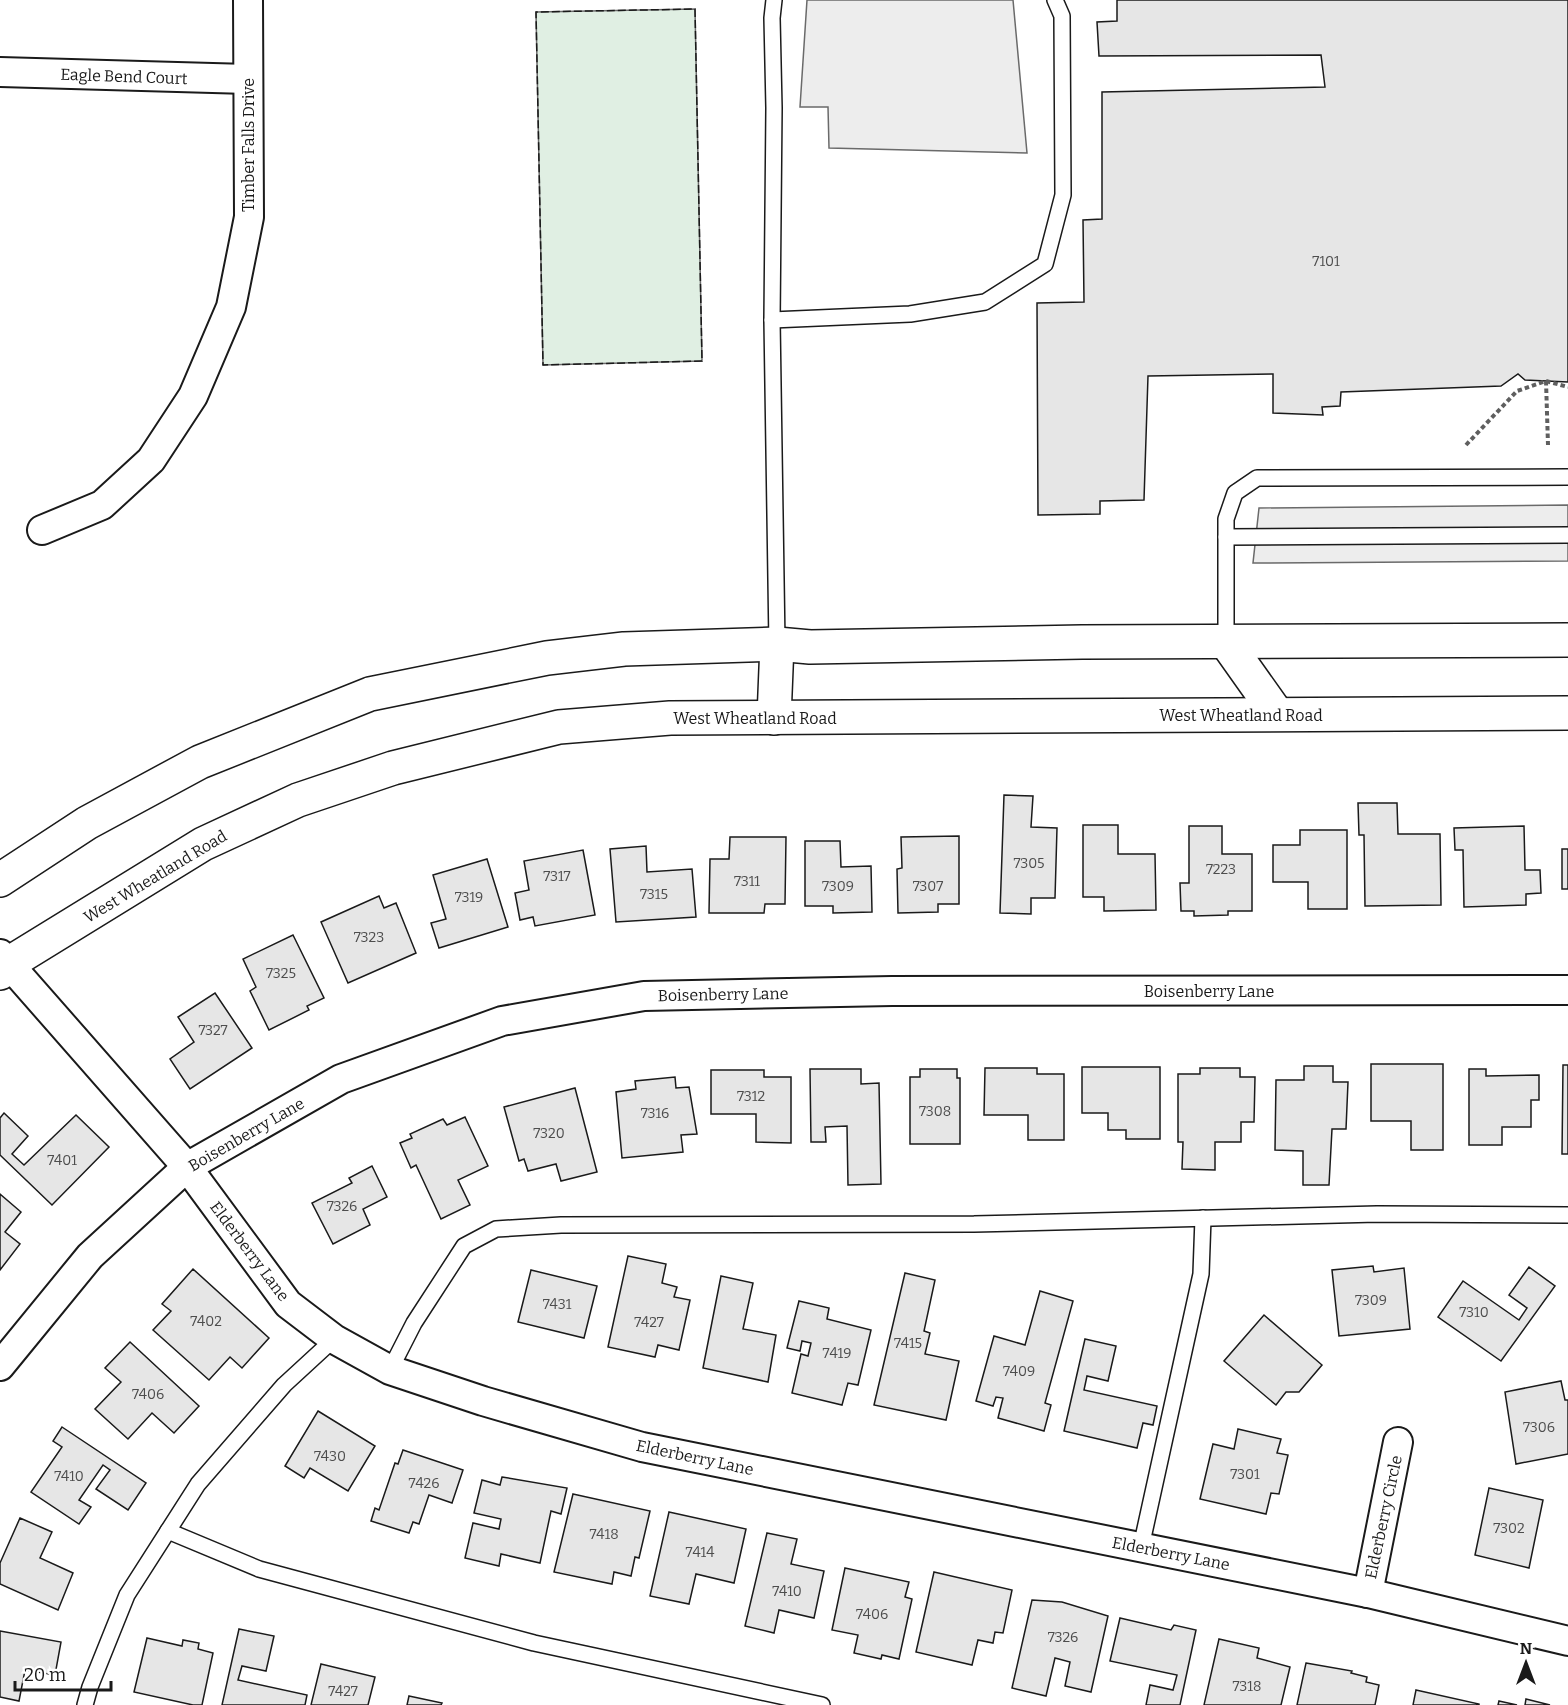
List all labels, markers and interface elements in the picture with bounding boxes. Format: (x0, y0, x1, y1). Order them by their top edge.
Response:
street label: Eagle Bend Court (60, 65, 188, 88)
street label: Timber Falls Drive (239, 78, 258, 212)
house number: 7101 (1312, 253, 1340, 270)
street label: West Wheatland Road (1159, 706, 1323, 725)
street label: West Wheatland Road (673, 709, 837, 728)
street label: West Wheatland Road (80, 826, 231, 927)
house number: 7305 (1013, 855, 1045, 872)
house number: 7223 (1206, 861, 1236, 878)
house number: 7317 (543, 868, 571, 885)
house number: 7311 (734, 873, 760, 890)
house number: 7309 (822, 878, 854, 895)
house number: 7307 (913, 878, 943, 895)
house number: 7315 (640, 886, 668, 903)
house number: 7319 (455, 889, 483, 906)
house number: 7323 (354, 929, 384, 946)
house number: 7325 (266, 965, 296, 982)
street label: Boisenberry Lane (1144, 982, 1274, 1001)
street label: Boisenberry Lane (657, 984, 789, 1005)
house number: 7327 (198, 1022, 228, 1039)
house number: 7312 (737, 1088, 765, 1105)
street label: Boisenberry Lane (185, 1094, 308, 1175)
house number: 7308 (919, 1103, 951, 1120)
house number: 7316 (641, 1105, 669, 1122)
house number: 7320 (533, 1125, 565, 1142)
house number: 7401 (47, 1152, 77, 1169)
street label: Elderberry Lane (206, 1198, 293, 1305)
house number: 7326 (327, 1198, 357, 1215)
house number: 7309 (1355, 1292, 1387, 1309)
house number: 7431 (543, 1296, 572, 1313)
house number: 7310 (1459, 1304, 1489, 1321)
house number: 7402 (190, 1313, 222, 1330)
house number: 7427 (634, 1314, 664, 1331)
house number: 7415 (894, 1335, 922, 1352)
house number: 7419 (823, 1345, 851, 1362)
house number: 7409 (1003, 1363, 1035, 1380)
house number: 7406 (132, 1386, 164, 1403)
house number: 7306 (1523, 1419, 1555, 1436)
street label: Elderberry Lane (634, 1436, 755, 1479)
house number: 7430 (314, 1448, 346, 1465)
street label: Elderberry Circle (1361, 1454, 1406, 1581)
house number: 7301 (1230, 1466, 1260, 1483)
house number: 7410 (54, 1468, 84, 1485)
house number: 7426 (409, 1475, 439, 1492)
house number: 7302 (1493, 1520, 1525, 1537)
house number: 7418 (589, 1526, 619, 1543)
street label: Elderberry Lane (1110, 1533, 1231, 1574)
house number: 7414 (686, 1544, 714, 1561)
house number: 7410 (772, 1583, 802, 1600)
house number: 7406 (856, 1606, 888, 1623)
house number: 7326 (1048, 1629, 1078, 1646)
north arrow (1496, 1633, 1556, 1693)
text: N (1520, 1639, 1532, 1658)
scale bar (15, 1654, 111, 1692)
text: 20 m (24, 1664, 66, 1686)
house number: 7318 (1233, 1678, 1261, 1695)
house number: 7427 (328, 1683, 358, 1700)

